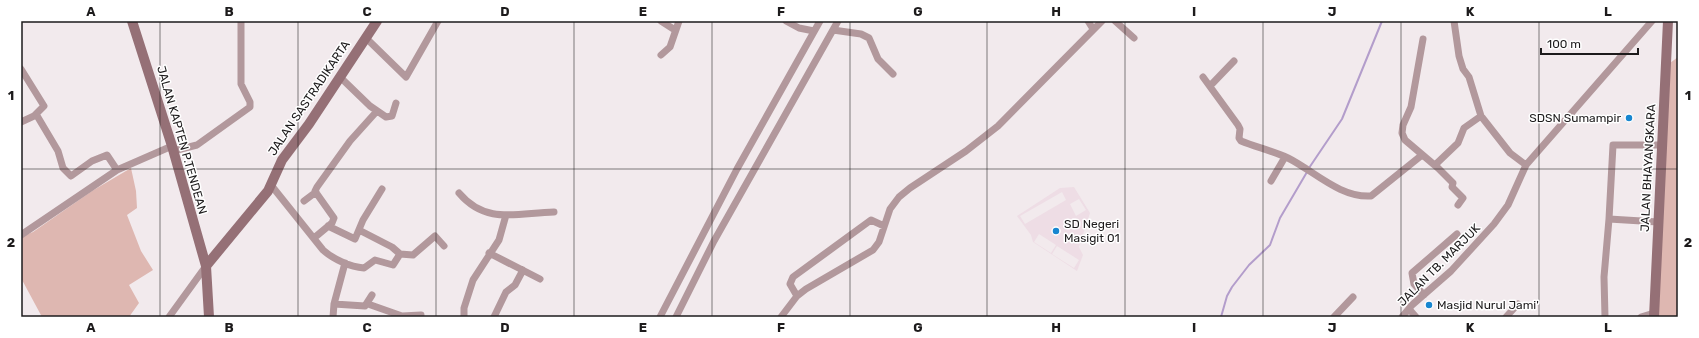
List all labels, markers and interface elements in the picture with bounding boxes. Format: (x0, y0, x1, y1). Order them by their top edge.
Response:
text: A (86, 4, 96, 19)
text: B (224, 4, 234, 19)
text: C (362, 4, 372, 19)
text: D (500, 4, 510, 19)
text: E (639, 4, 647, 19)
text: F (777, 4, 785, 19)
text: G (913, 4, 923, 19)
text: H (1051, 4, 1061, 19)
text: I (1192, 4, 1196, 19)
text: J (1328, 4, 1336, 19)
text: K (1466, 4, 1475, 19)
text: L (1604, 4, 1612, 19)
scale bar (1541, 30, 1638, 56)
text: 100 m (1547, 37, 1581, 51)
street label: JALAN SASTRADIKARTA (265, 38, 353, 158)
street label: JALAN KAPTEN P.TENDEAN (154, 64, 210, 216)
text: 1 (8, 88, 14, 103)
text: 1 (1685, 88, 1691, 103)
street label: JALAN BHAYANGKARA (1638, 104, 1658, 232)
place label: SDSN Sumampir (1529, 111, 1621, 125)
marker: SDSN Sumampir (1624, 113, 1634, 123)
place label: SD Negeri Masigit 01 (1064, 217, 1120, 245)
street label: JALAN TB. MARJUK (1395, 220, 1484, 309)
marker: SD Negeri Masigit 01 (1051, 226, 1061, 236)
text: 2 (7, 235, 15, 250)
text: 2 (1684, 235, 1692, 250)
place label: Masjid Nurul Jami' (1437, 298, 1539, 312)
marker: Masjid Nurul Jami' (1424, 300, 1434, 310)
text: A (86, 320, 96, 335)
text: B (224, 320, 234, 335)
text: C (362, 320, 372, 335)
text: D (500, 320, 510, 335)
text: E (639, 320, 647, 335)
text: F (777, 320, 785, 335)
text: G (913, 320, 923, 335)
text: H (1051, 320, 1061, 335)
text: I (1192, 320, 1196, 335)
text: J (1328, 320, 1336, 335)
text: K (1466, 320, 1475, 335)
text: L (1604, 320, 1612, 335)

